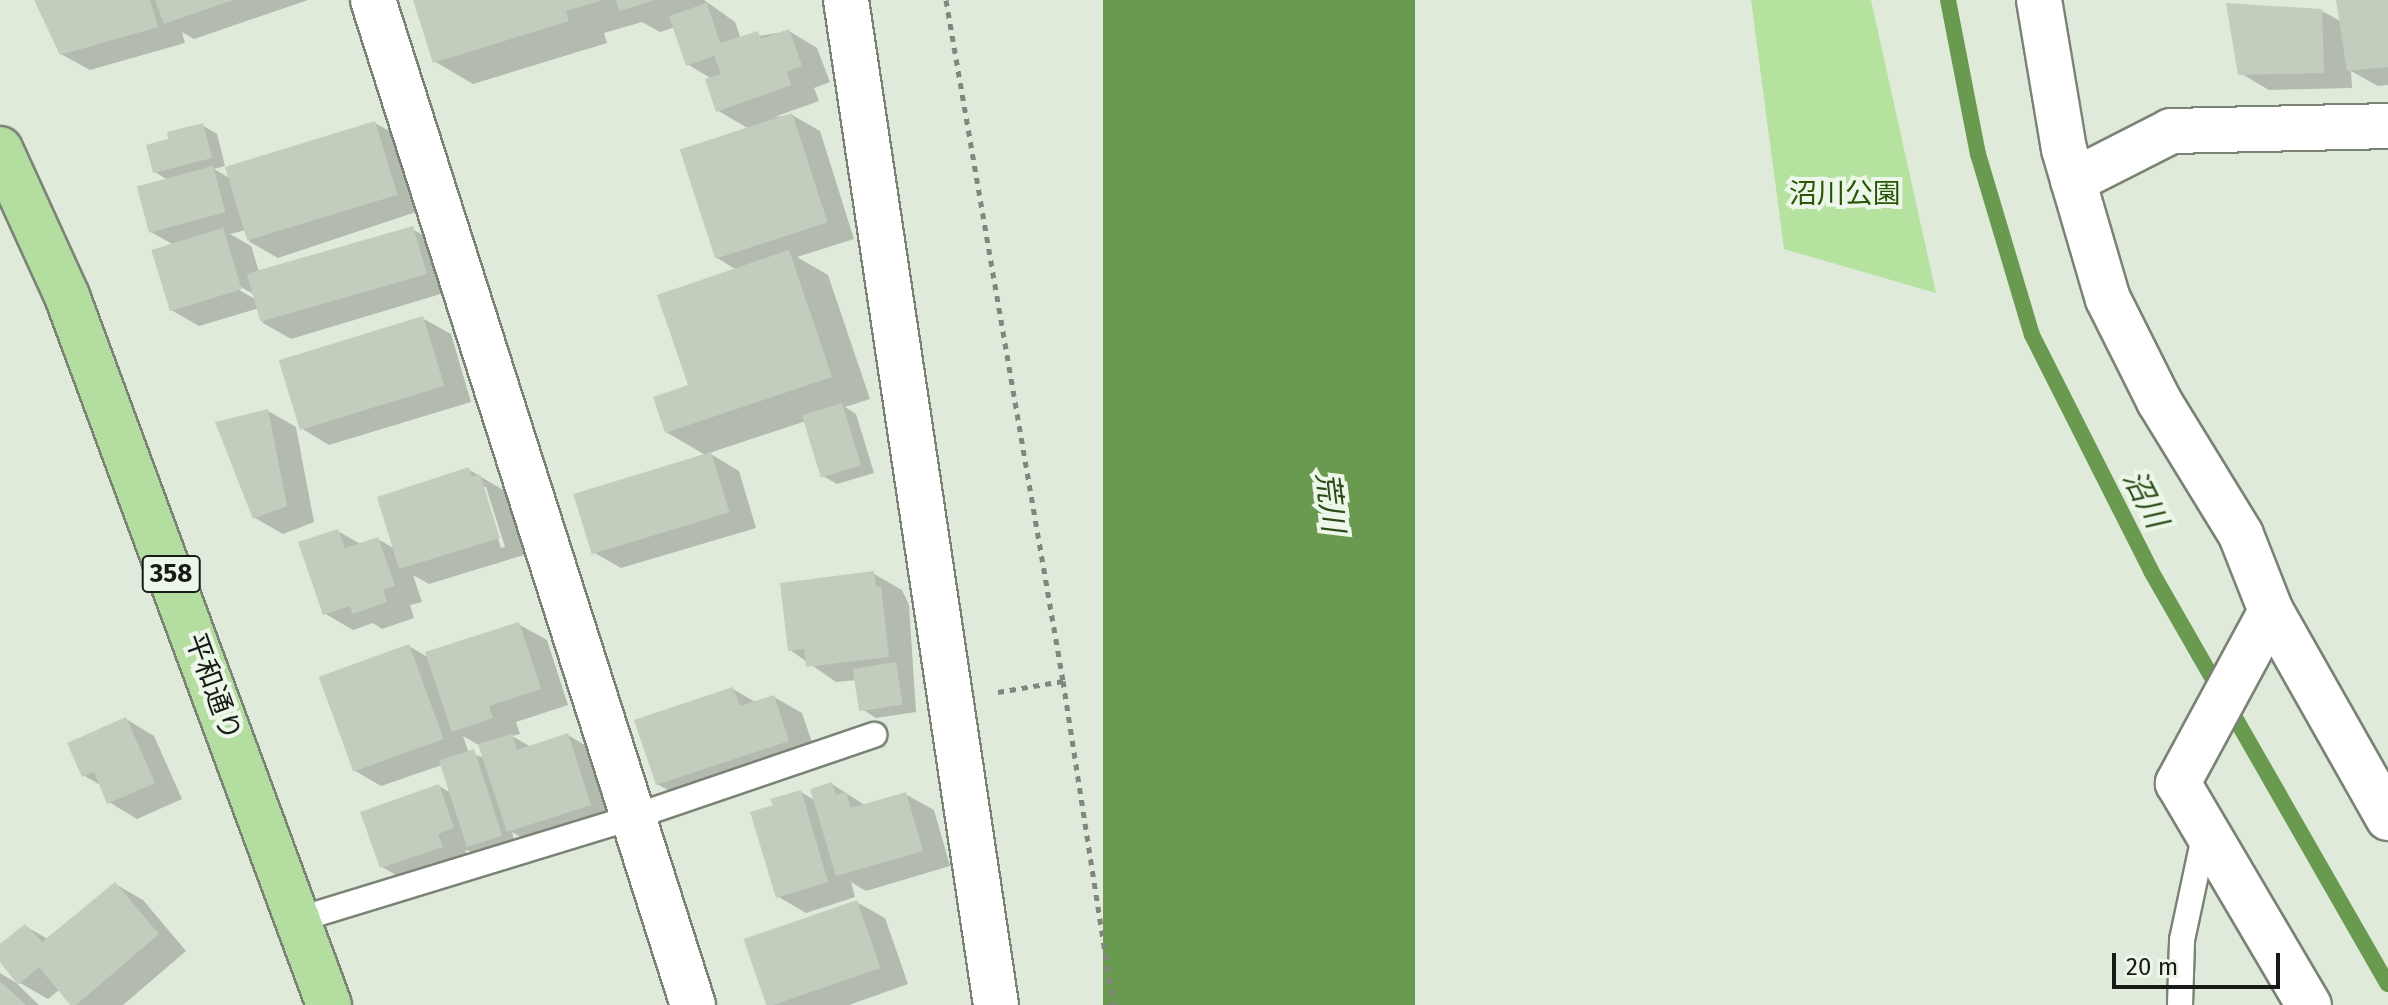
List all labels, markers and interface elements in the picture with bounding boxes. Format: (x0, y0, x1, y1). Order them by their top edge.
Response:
park label: 沼川公園 (1789, 177, 1901, 211)
water label: 沼川 (2115, 464, 2175, 534)
water label: 荒川 (1308, 470, 1352, 534)
road number: 358 (141, 552, 201, 596)
street label: 平和通り (178, 629, 248, 745)
scale bar (2116, 937, 2284, 987)
text: 20 m (2126, 953, 2178, 981)

